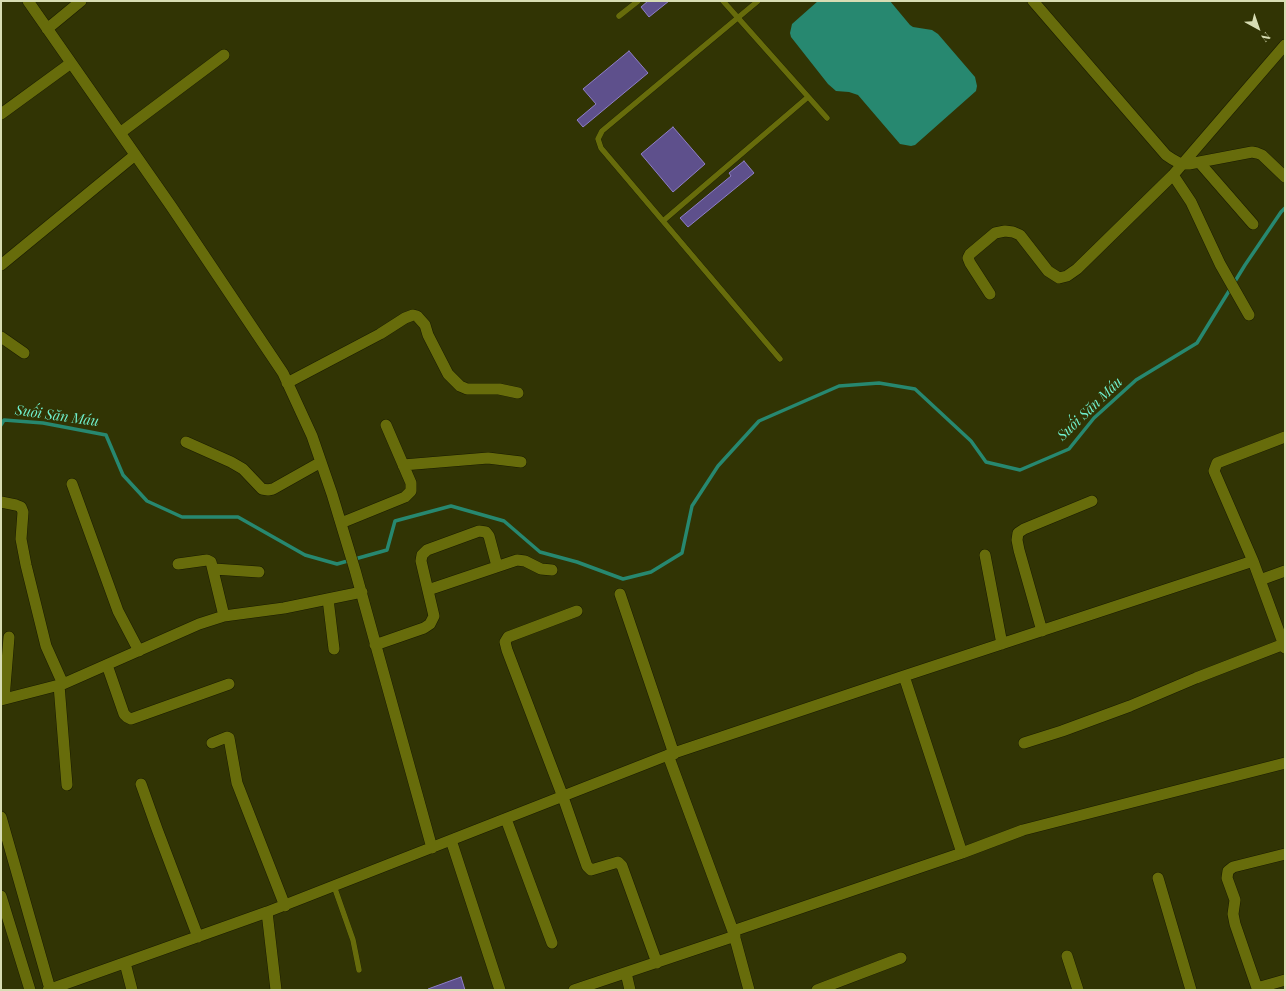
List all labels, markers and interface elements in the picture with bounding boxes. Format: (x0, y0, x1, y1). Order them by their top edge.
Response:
north arrow (1238, 8, 1278, 48)
text: N (1258, 29, 1274, 46)
water label: Suối Săn Máu (1054, 374, 1126, 444)
water label: Suối Săn Máu (14, 402, 100, 430)

